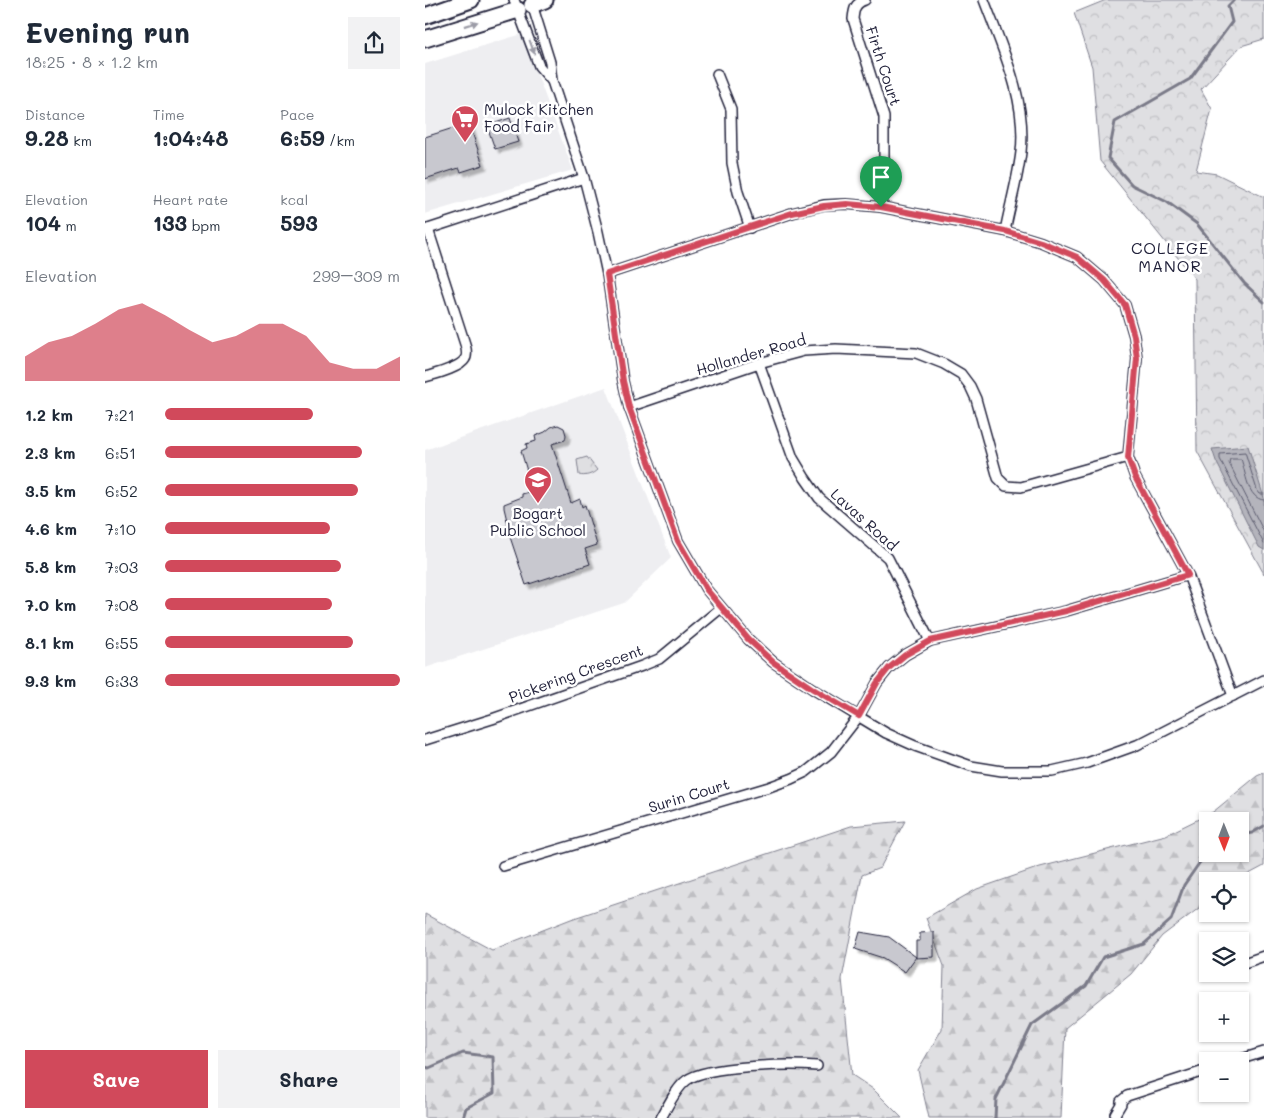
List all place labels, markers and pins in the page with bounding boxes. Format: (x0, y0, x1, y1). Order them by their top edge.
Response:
place label: Mulock Kitchen Food Fair (484, 99, 594, 136)
supermarket icon: Mulock Kitchen Food Fair (450, 104, 480, 143)
pin (860, 156, 902, 207)
school or university icon: Bogart Public School (523, 465, 553, 504)
place label: Bogart Public School (490, 503, 586, 540)

